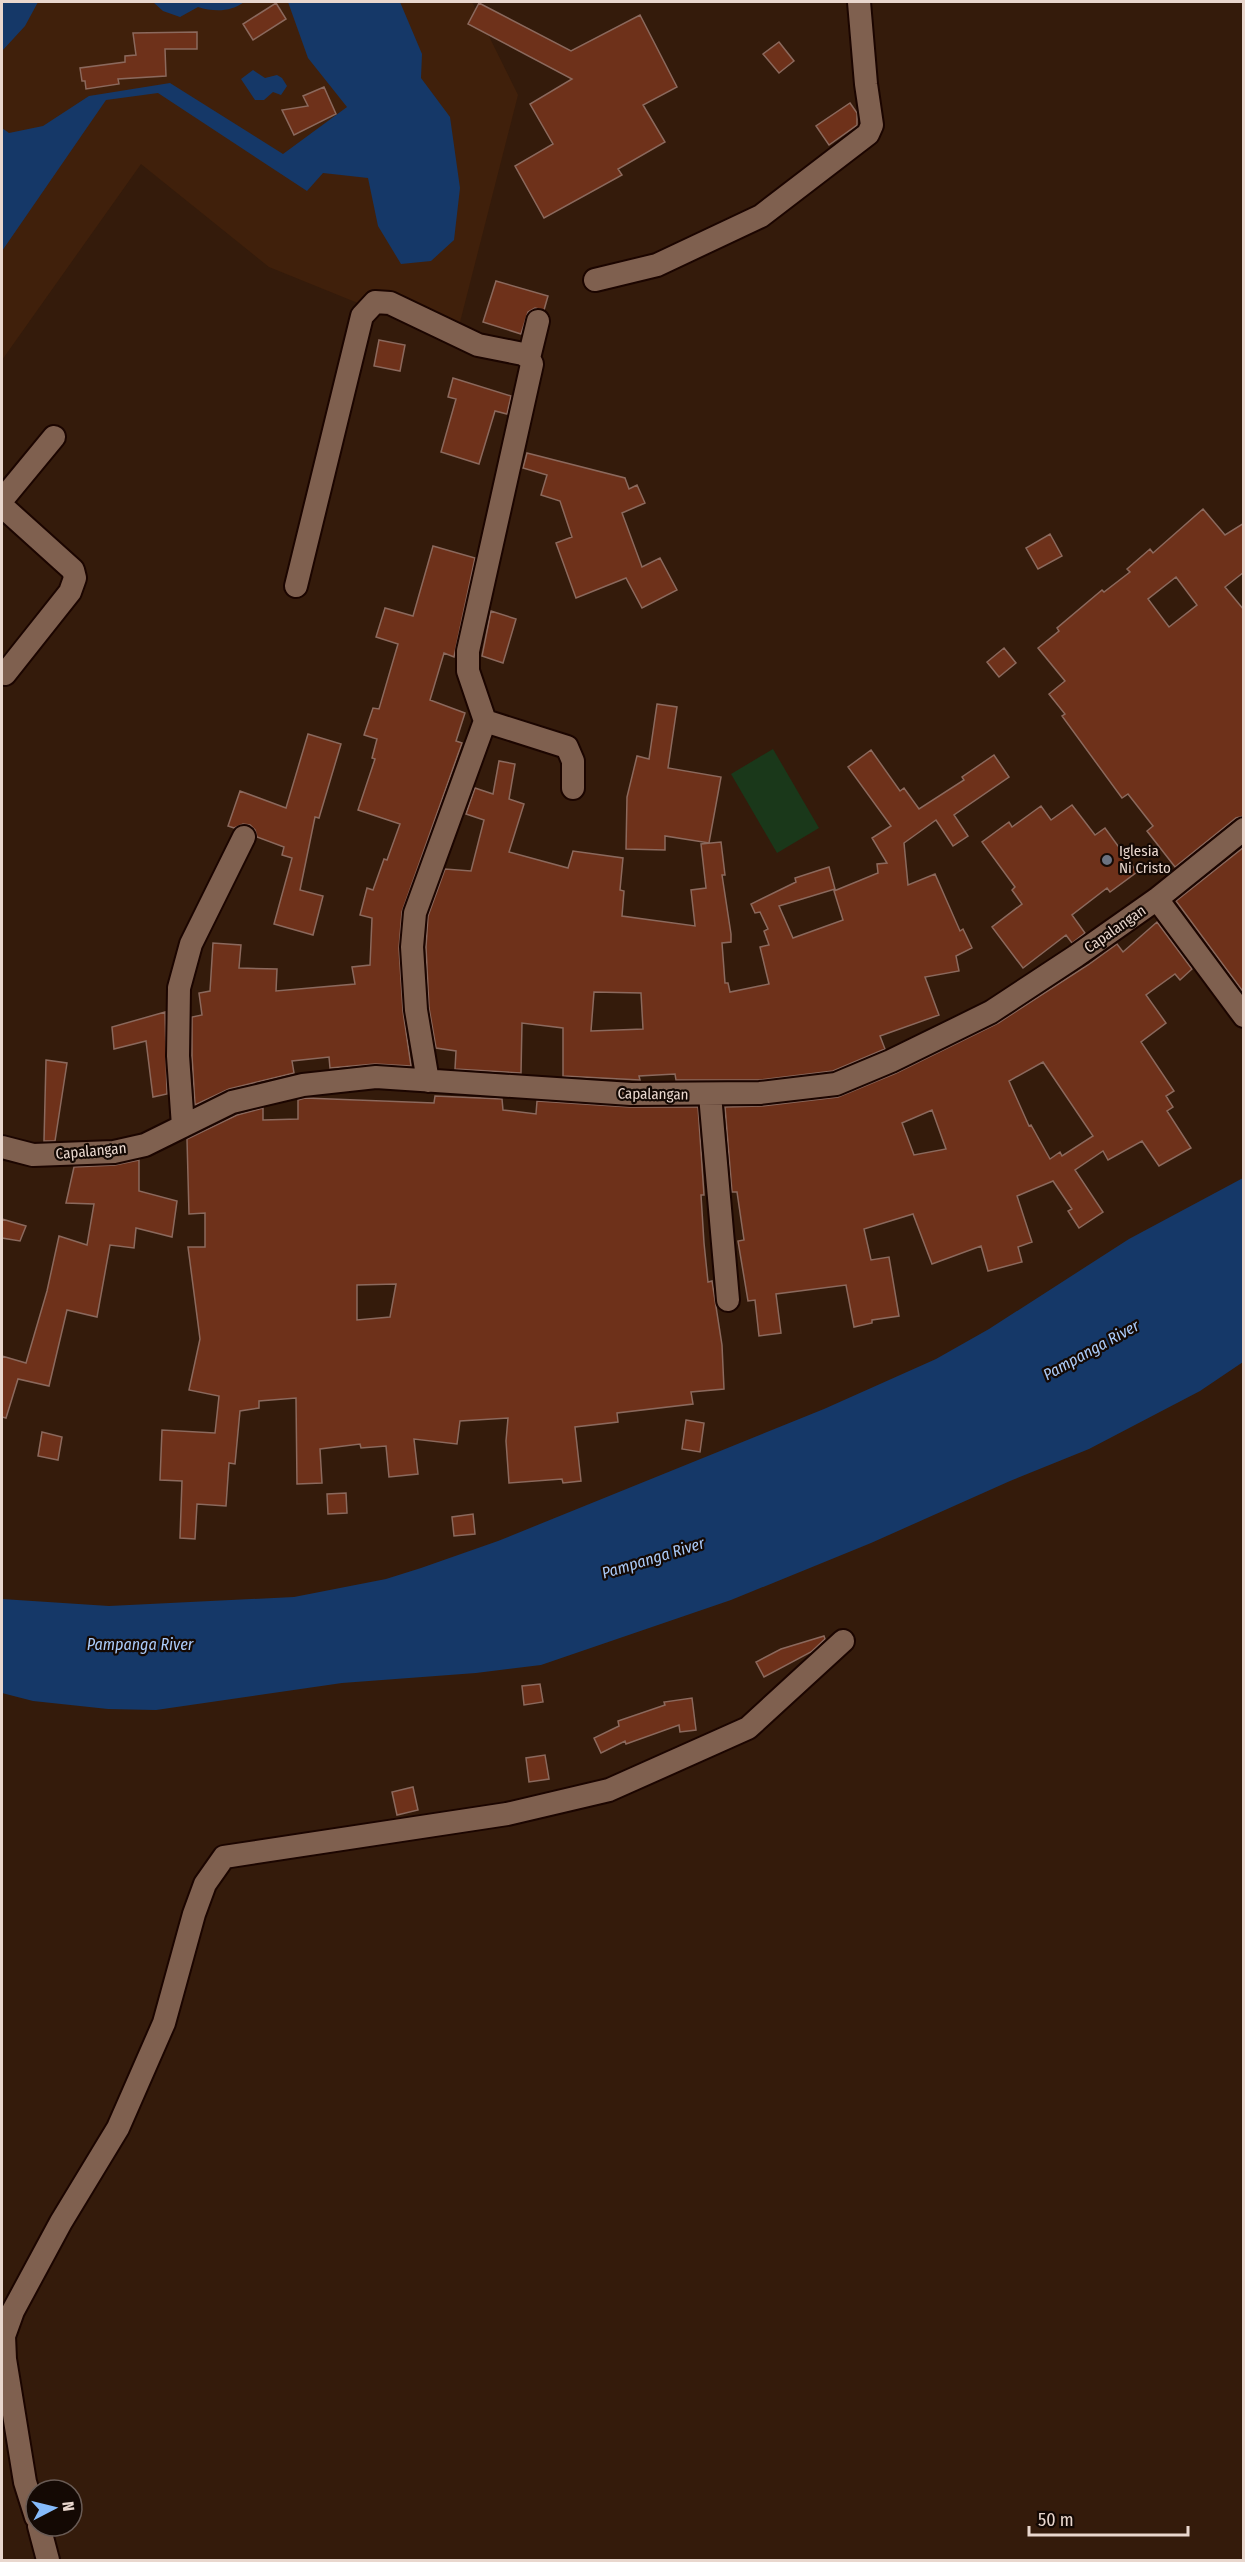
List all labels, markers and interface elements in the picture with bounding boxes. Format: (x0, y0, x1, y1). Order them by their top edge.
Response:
place label: Iglesia Ni Cristo (1119, 842, 1171, 877)
marker: Iglesia Ni Cristo (1100, 853, 1114, 867)
street label: Capalangan (1081, 901, 1149, 957)
street label: Capalangan (617, 1084, 689, 1104)
street label: Capalangan (55, 1139, 127, 1163)
water label: Pampanga River (1040, 1316, 1143, 1384)
water label: Pampanga River (599, 1533, 707, 1583)
water label: Pampanga River (87, 1635, 194, 1654)
north arrow (24, 2478, 84, 2538)
scale bar (1029, 2499, 1188, 2537)
text: N (58, 2500, 78, 2512)
text: 50 m (1038, 2509, 1074, 2531)

